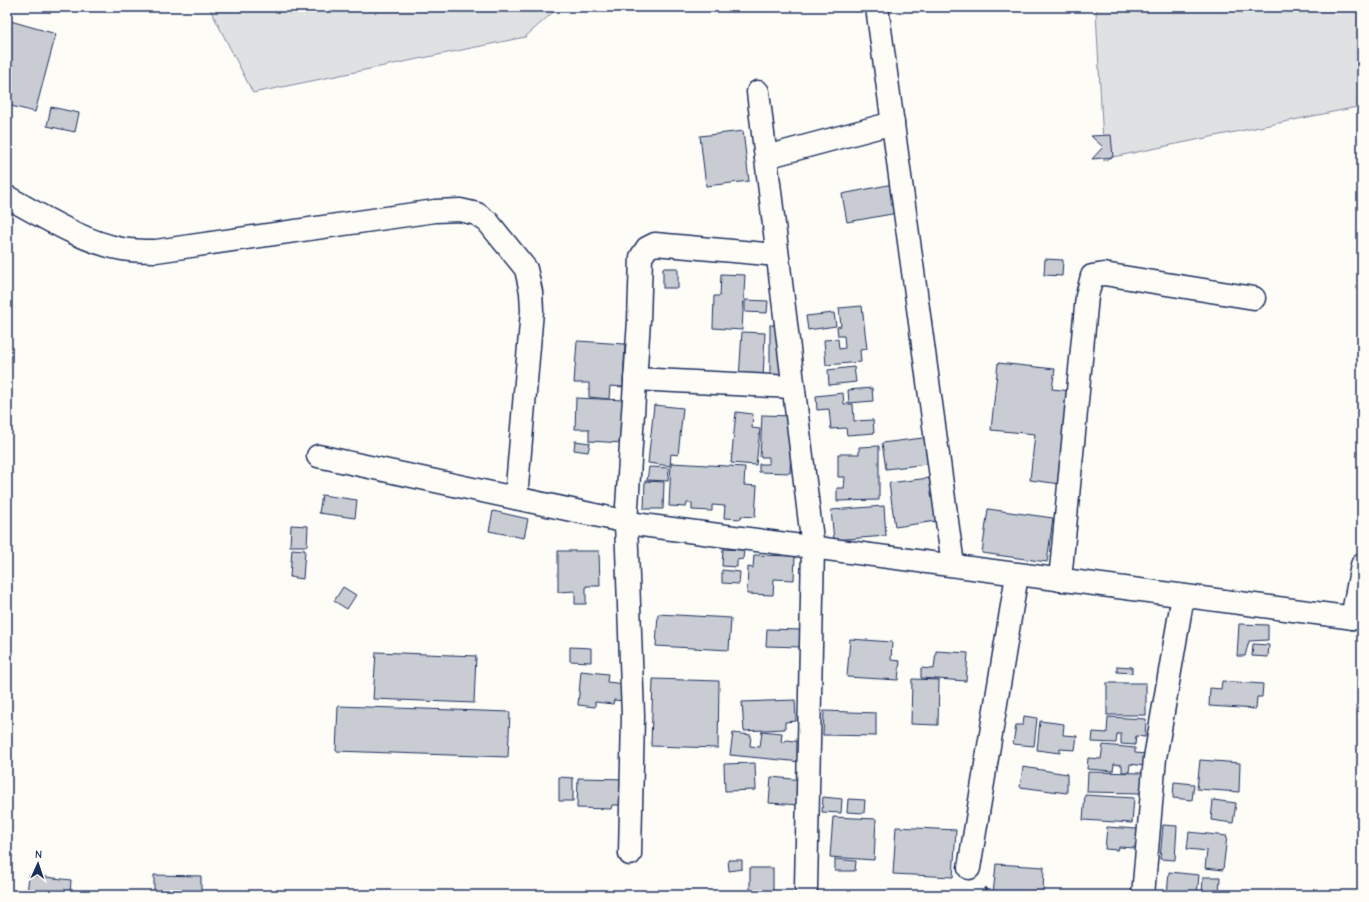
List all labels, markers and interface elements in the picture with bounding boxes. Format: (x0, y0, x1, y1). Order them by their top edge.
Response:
north arrow (18, 844, 58, 884)
text: N (35, 848, 42, 861)

